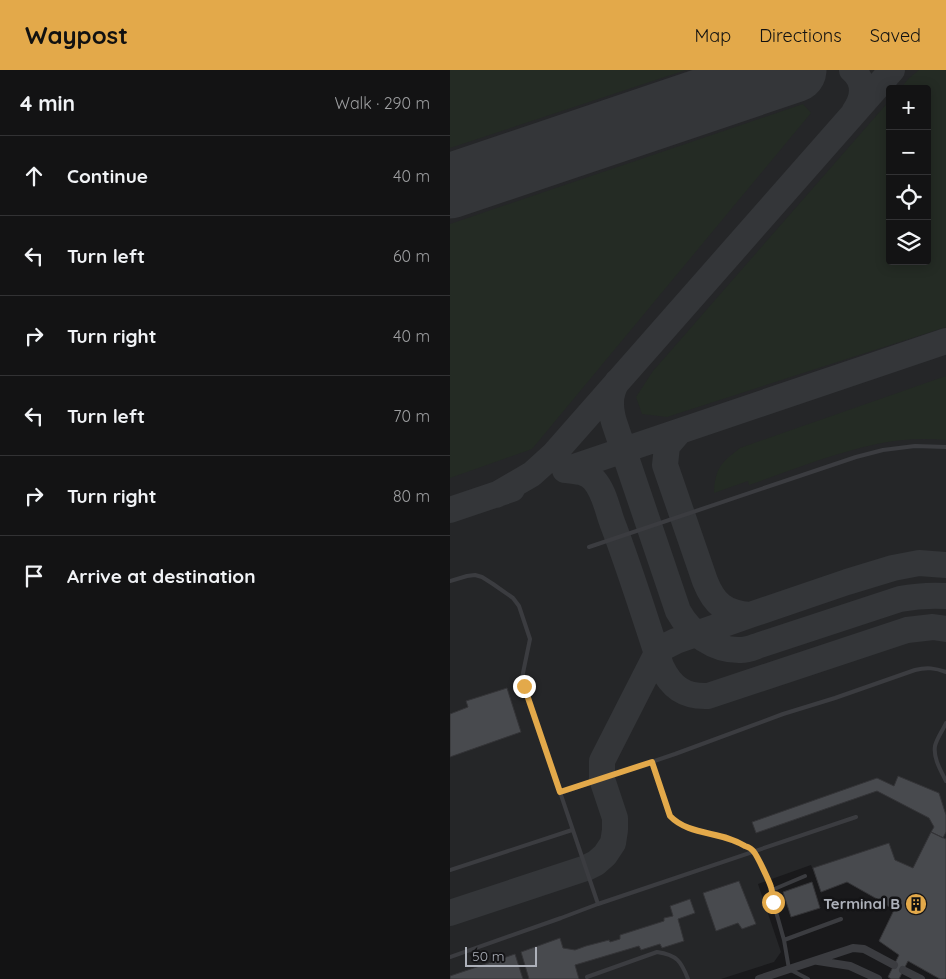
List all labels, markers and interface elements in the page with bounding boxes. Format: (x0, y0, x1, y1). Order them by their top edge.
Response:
text: Waypost (25, 20, 128, 50)
text: Map (694, 24, 731, 47)
text: Directions (759, 24, 842, 47)
text: Saved (870, 24, 921, 47)
map controls (886, 85, 931, 265)
button: + (886, 85, 931, 130)
text: 4 min (20, 90, 75, 116)
text: Walk · 290 m (335, 93, 430, 113)
button: − (886, 130, 931, 175)
icon: ahead (20, 162, 48, 190)
text: Continue (67, 164, 148, 188)
text: 40 m (393, 166, 430, 186)
button: locate (886, 175, 931, 220)
button: layers (886, 220, 931, 265)
icon: left (20, 242, 48, 270)
text: Turn left (67, 244, 145, 268)
text: 60 m (393, 246, 430, 266)
icon: right (20, 322, 48, 350)
text: Turn right (67, 324, 156, 348)
text: 40 m (393, 326, 430, 346)
icon: left (20, 402, 48, 430)
text: Turn left (67, 404, 145, 428)
text: 70 m (393, 406, 430, 426)
icon: right (20, 482, 48, 510)
text: Turn right (67, 484, 156, 508)
text: 80 m (393, 486, 430, 506)
icon: arrive (20, 562, 48, 590)
text: Arrive at destination (67, 564, 256, 588)
route end (513, 675, 536, 698)
route start (762, 891, 785, 914)
building icon: Terminal B (904, 892, 928, 916)
place label: Terminal B (823, 894, 900, 913)
scale bar (465, 944, 538, 967)
text: 50 m (472, 947, 505, 965)

